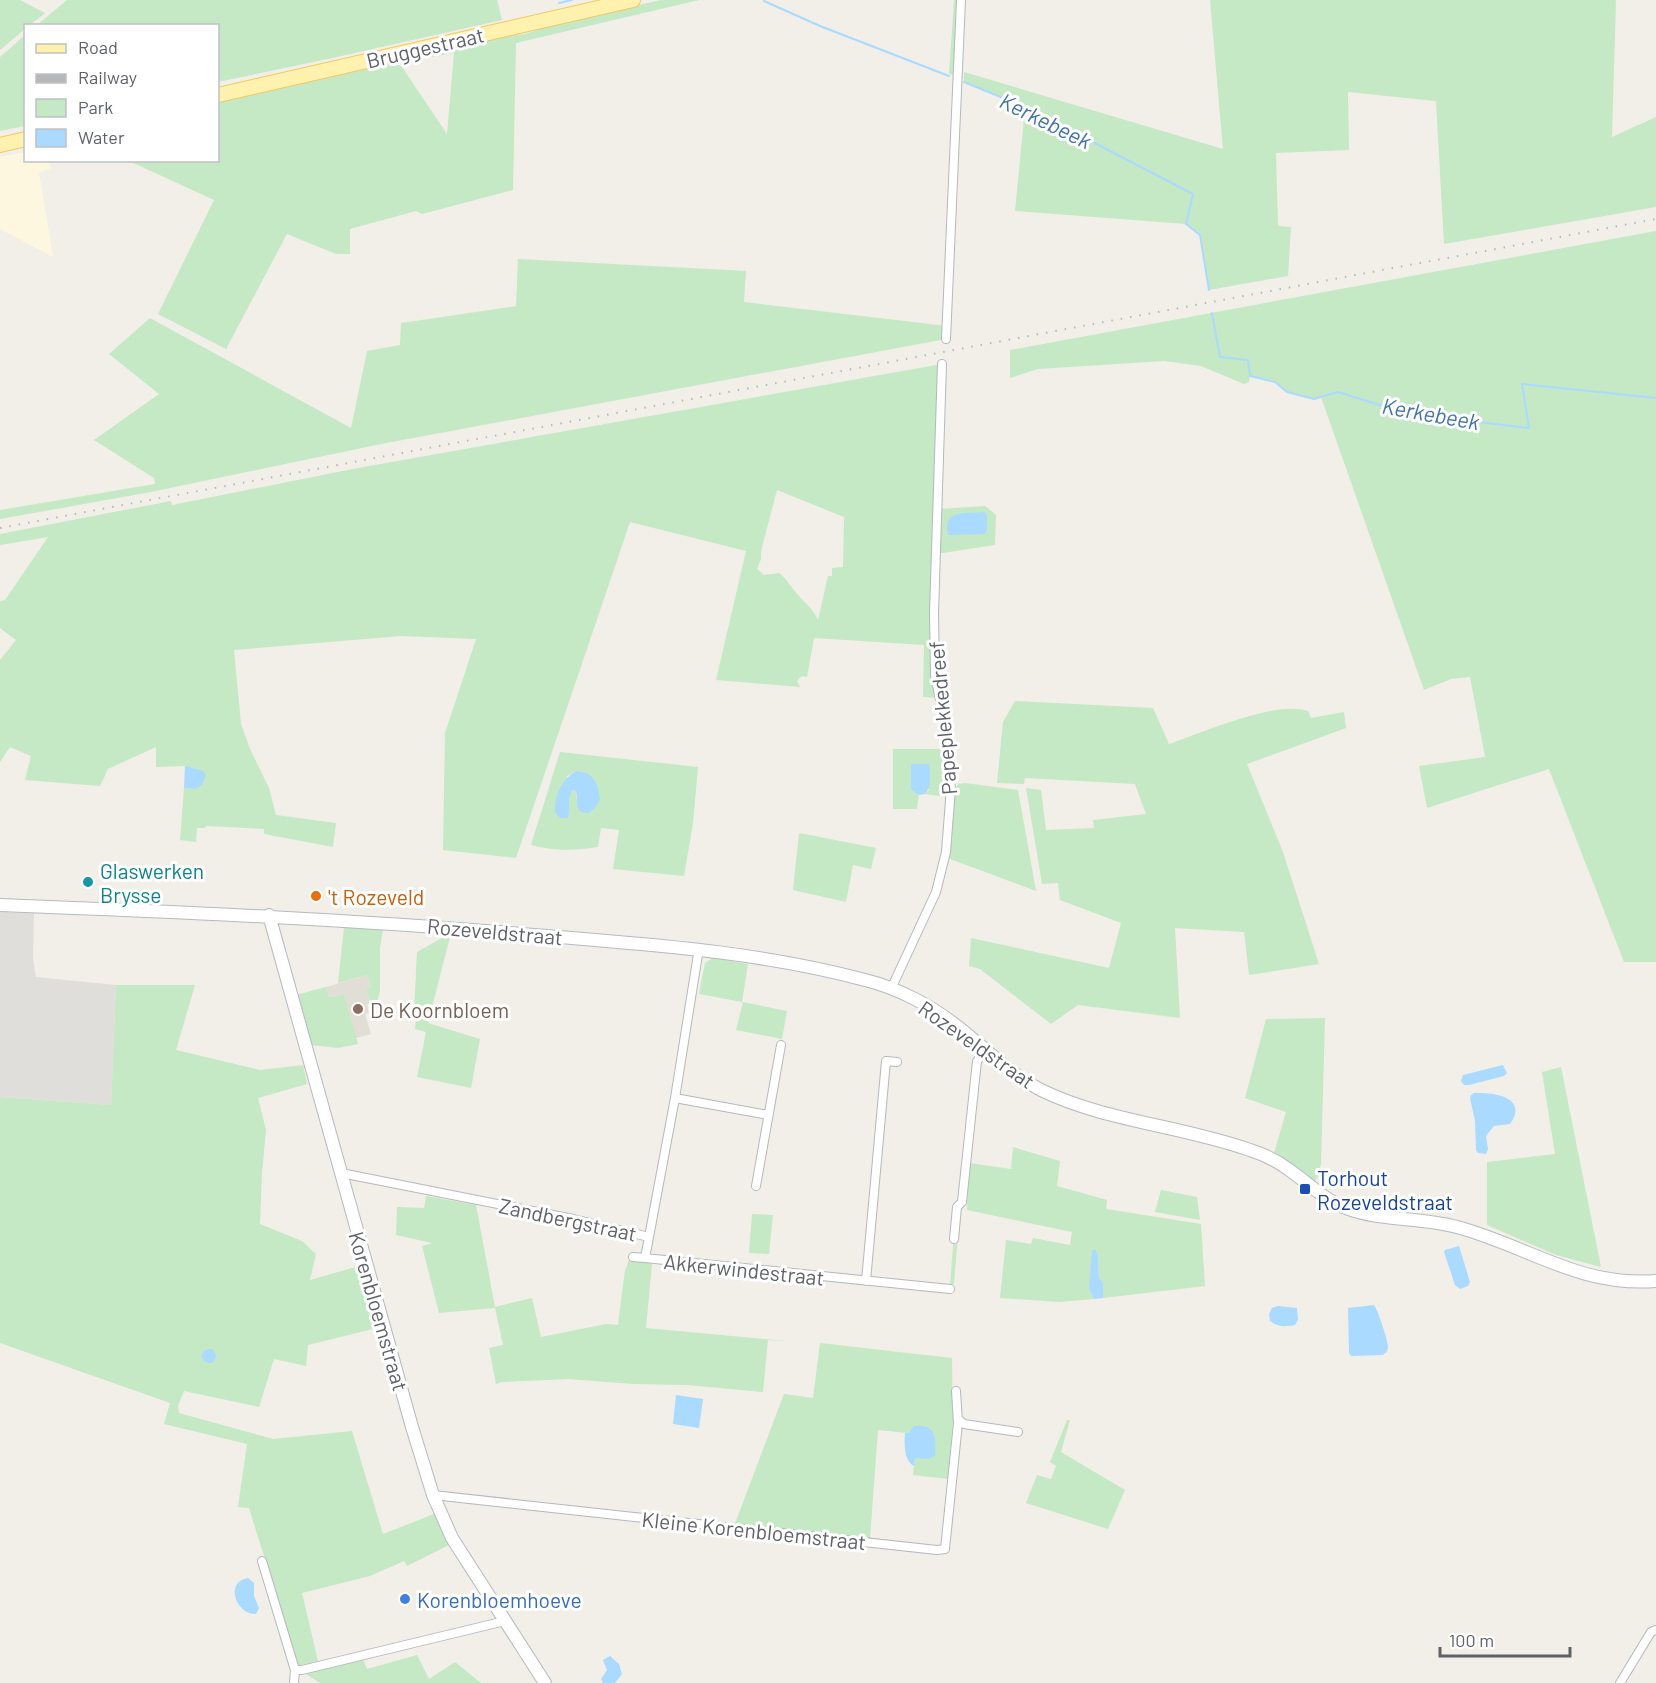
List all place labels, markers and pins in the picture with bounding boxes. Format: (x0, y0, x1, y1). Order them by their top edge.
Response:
place label: Glaswerken Brysse (100, 858, 204, 907)
marker: Glaswerken Brysse (81, 875, 95, 889)
place label: 't Rozeveld (328, 884, 424, 909)
marker: 't Rozeveld (309, 889, 323, 903)
place label: De Koornbloem (370, 997, 509, 1022)
marker: De Koornbloem (351, 1002, 365, 1016)
place label: Torhout Rozeveldstraat (1317, 1165, 1453, 1214)
marker: Torhout Rozeveldstraat (1298, 1182, 1312, 1196)
place label: Korenbloemhoeve (417, 1587, 582, 1612)
marker: Korenbloemhoeve (398, 1592, 412, 1606)

